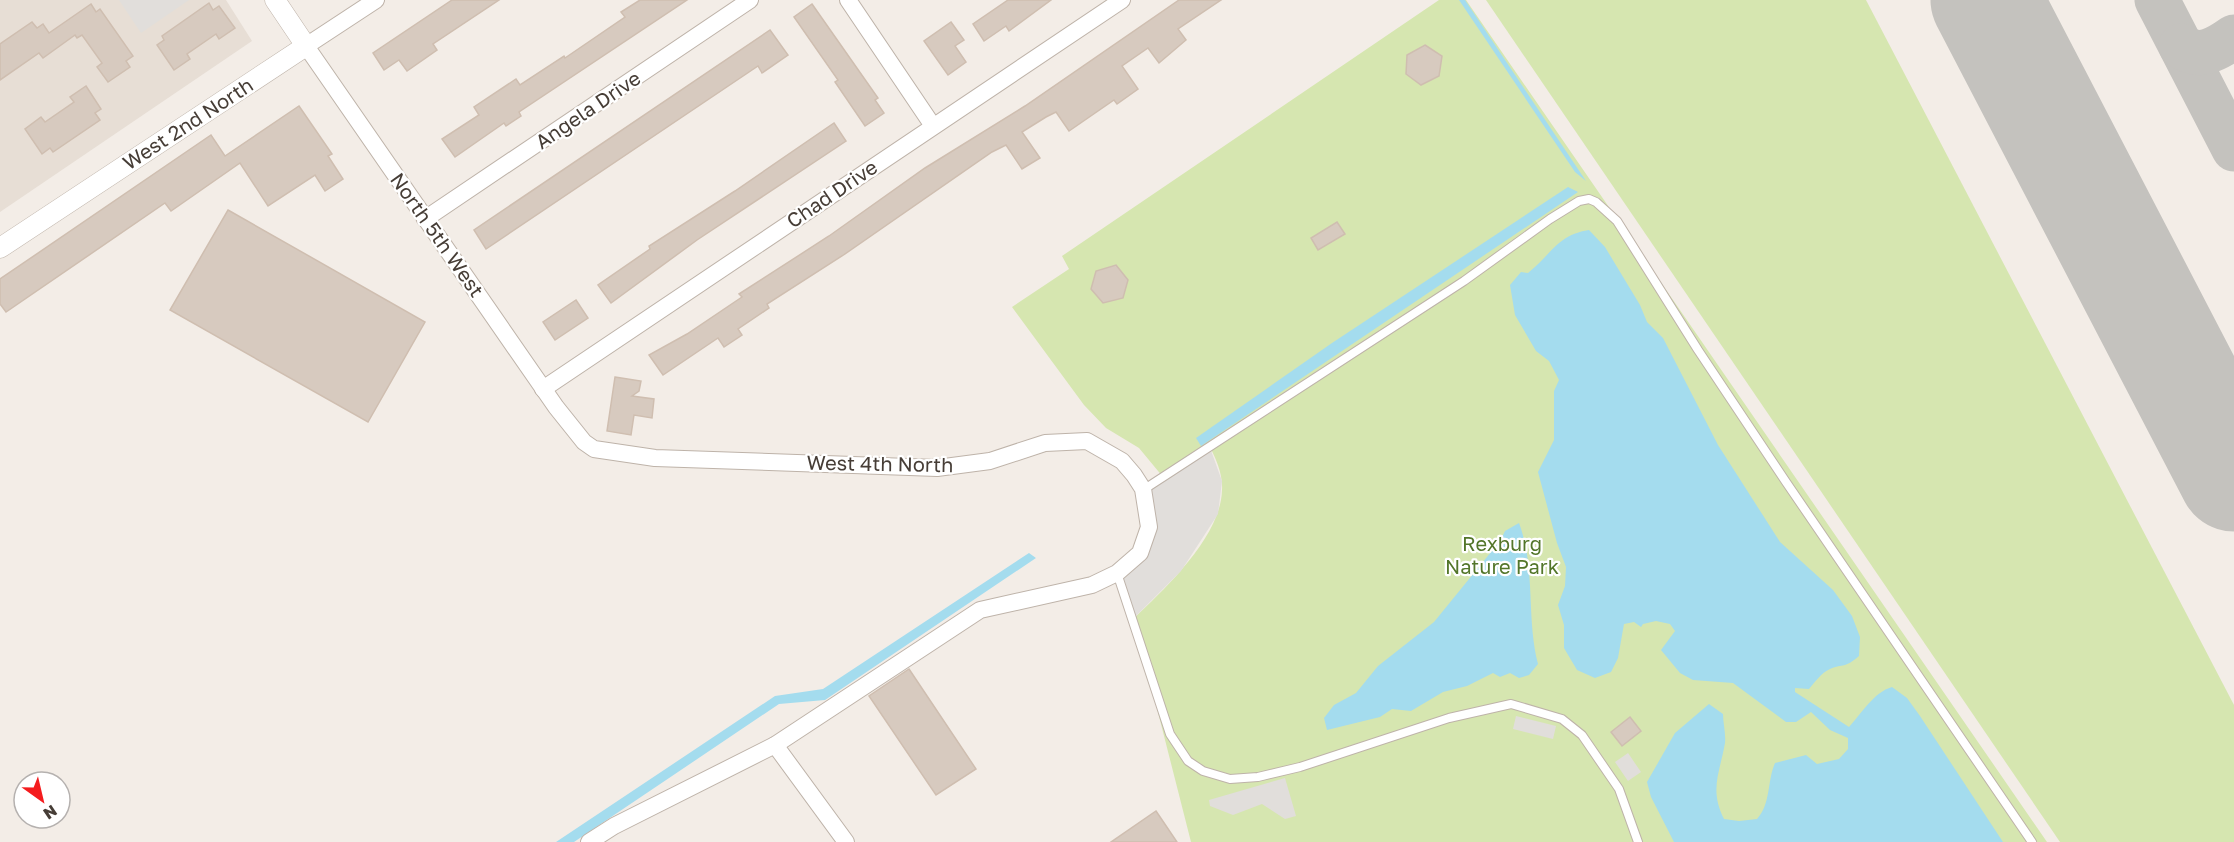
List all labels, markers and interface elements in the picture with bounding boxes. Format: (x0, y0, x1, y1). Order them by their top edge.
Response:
street label: Angela Drive (530, 65, 645, 153)
street label: West 2nd North (118, 72, 257, 174)
street label: Chad Drive (782, 154, 881, 232)
street label: North 5th West (386, 168, 490, 301)
street label: West 4th North (806, 450, 954, 476)
park label: Rexburg Nature Park (1445, 531, 1559, 578)
north arrow (12, 770, 72, 830)
text: N (40, 801, 61, 824)

